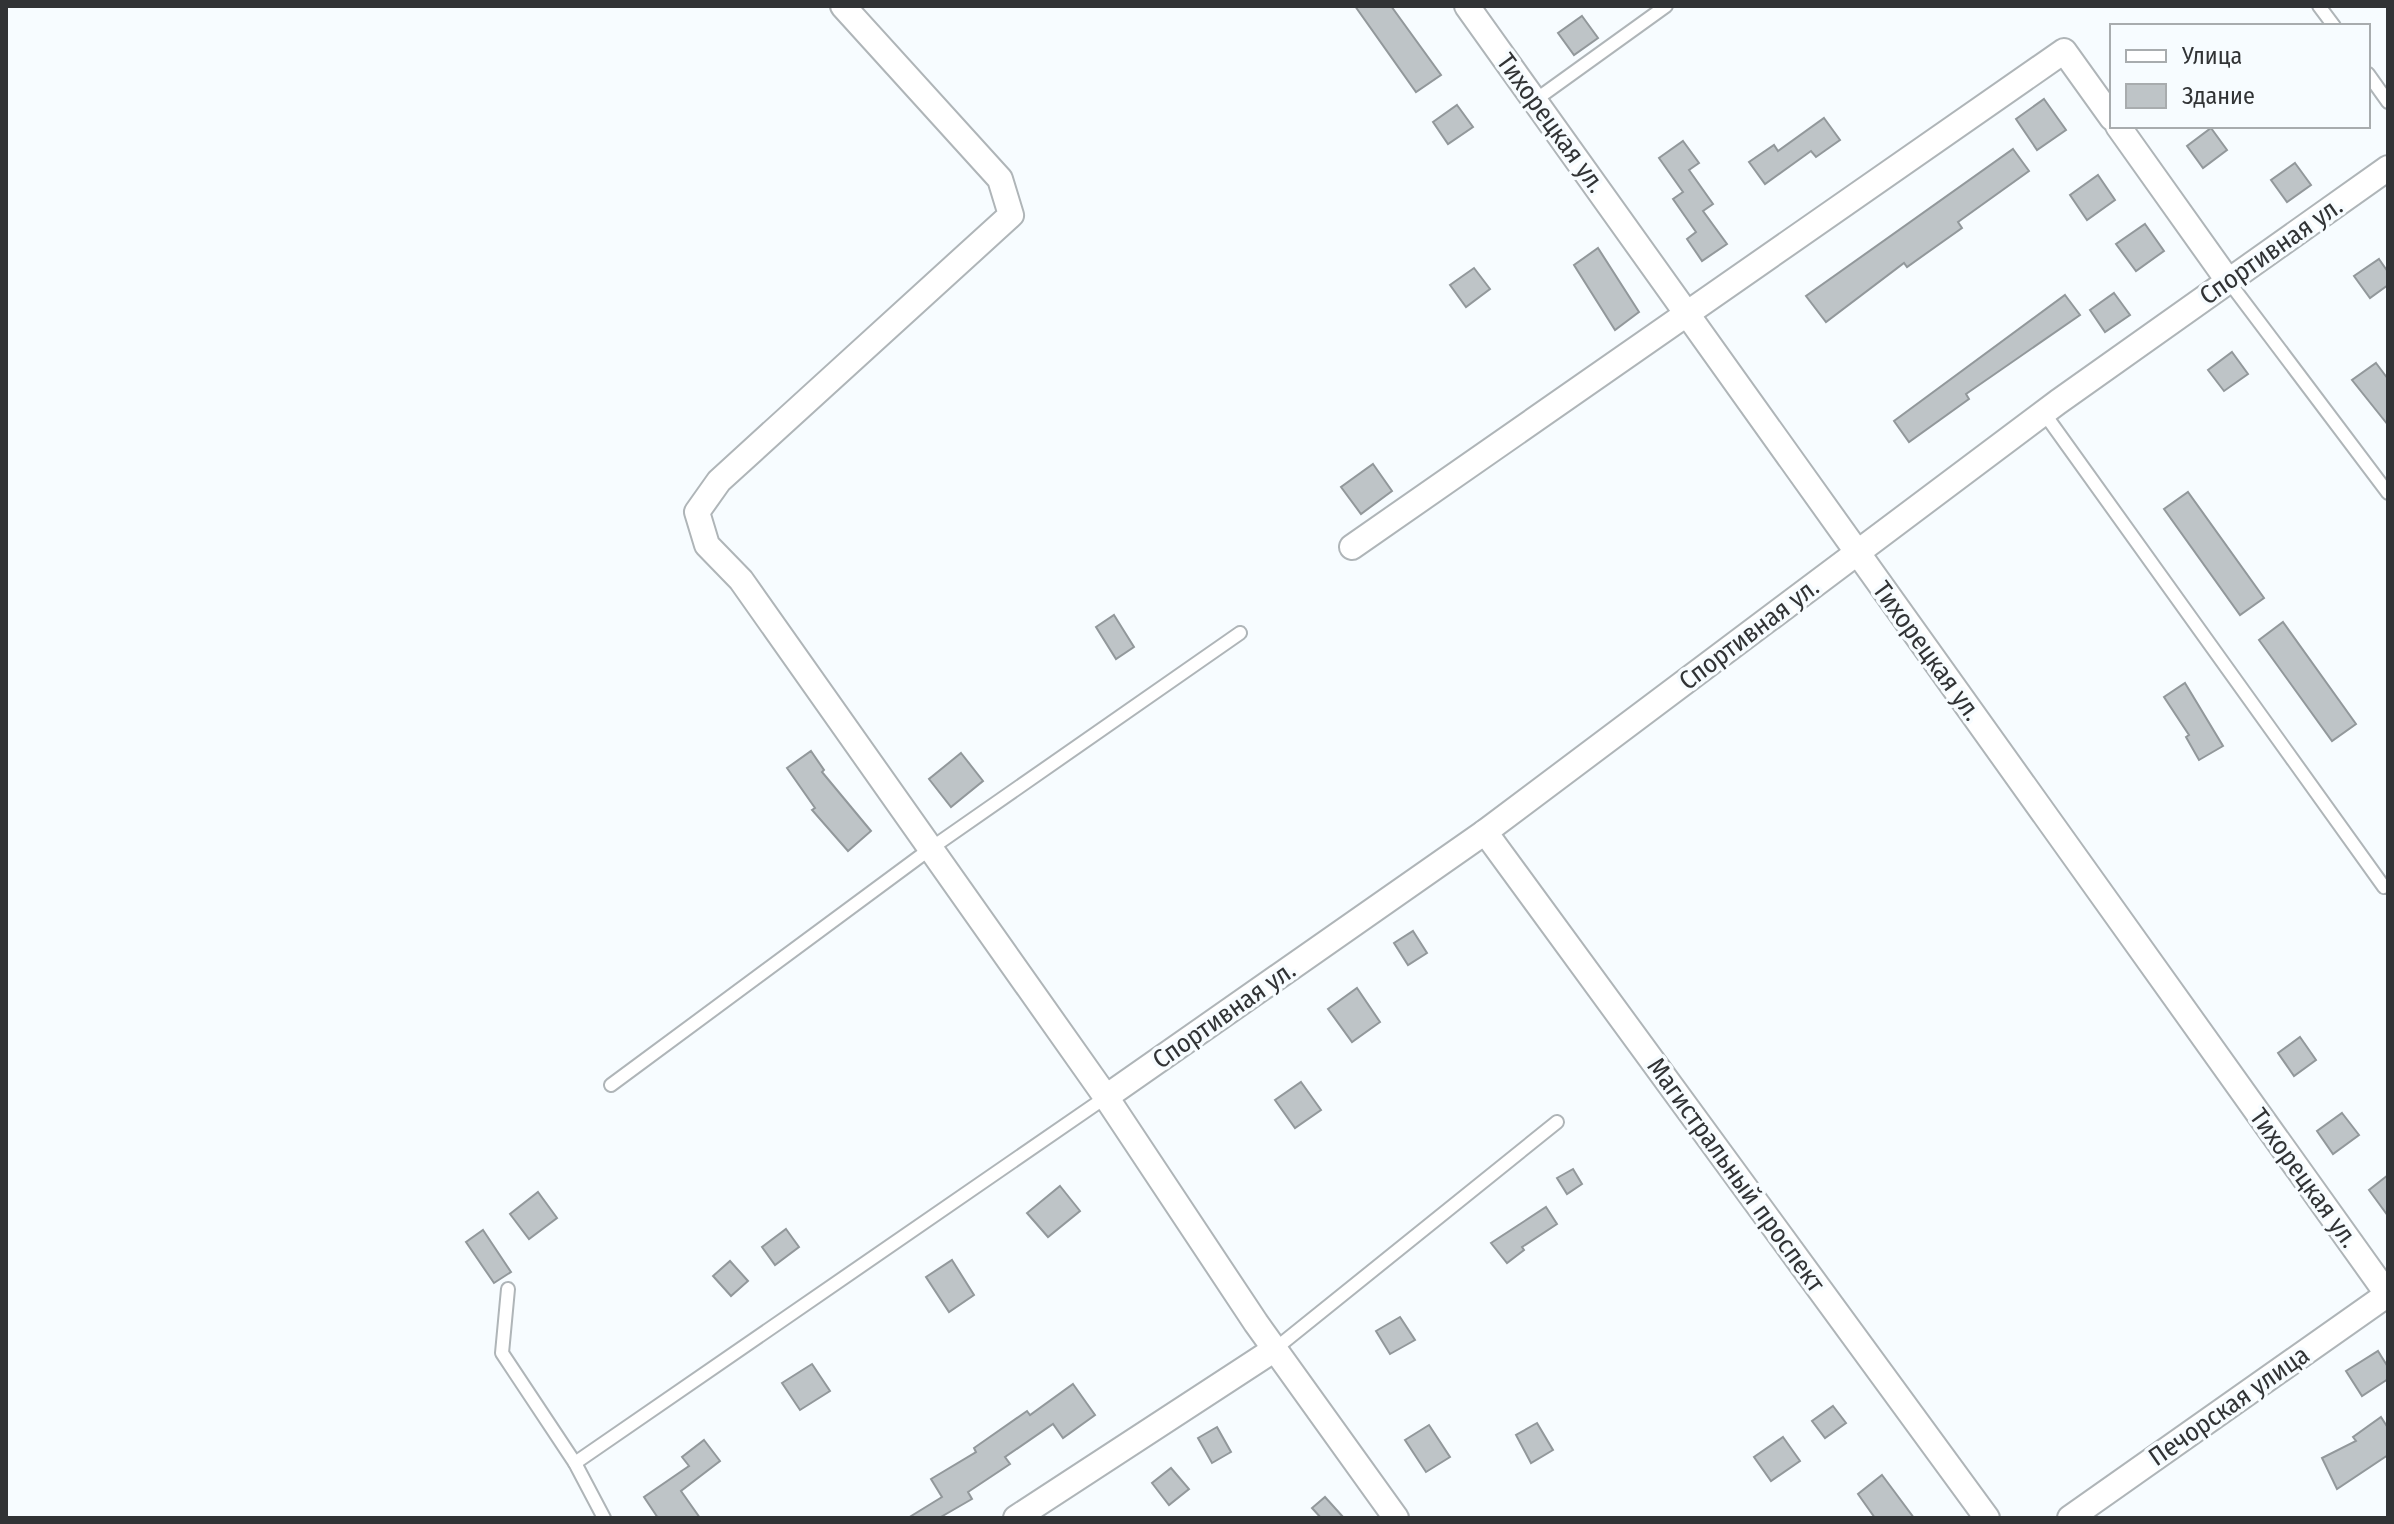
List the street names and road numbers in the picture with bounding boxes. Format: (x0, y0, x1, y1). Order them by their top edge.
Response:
street label: Тихорецкая ул. (1490, 47, 1612, 199)
street label: Спортивная ул. (2194, 190, 2348, 312)
street label: Спортивная ул. (1673, 571, 1825, 697)
street label: Тихорецкая ул. (1866, 575, 1988, 727)
street label: Спортивная ул. (1147, 954, 1301, 1076)
street label: Магистральный проспект (1641, 1052, 1832, 1298)
street label: Тихорецкая ул. (2243, 1102, 2365, 1254)
street label: Печорская улица (2143, 1339, 2315, 1473)

